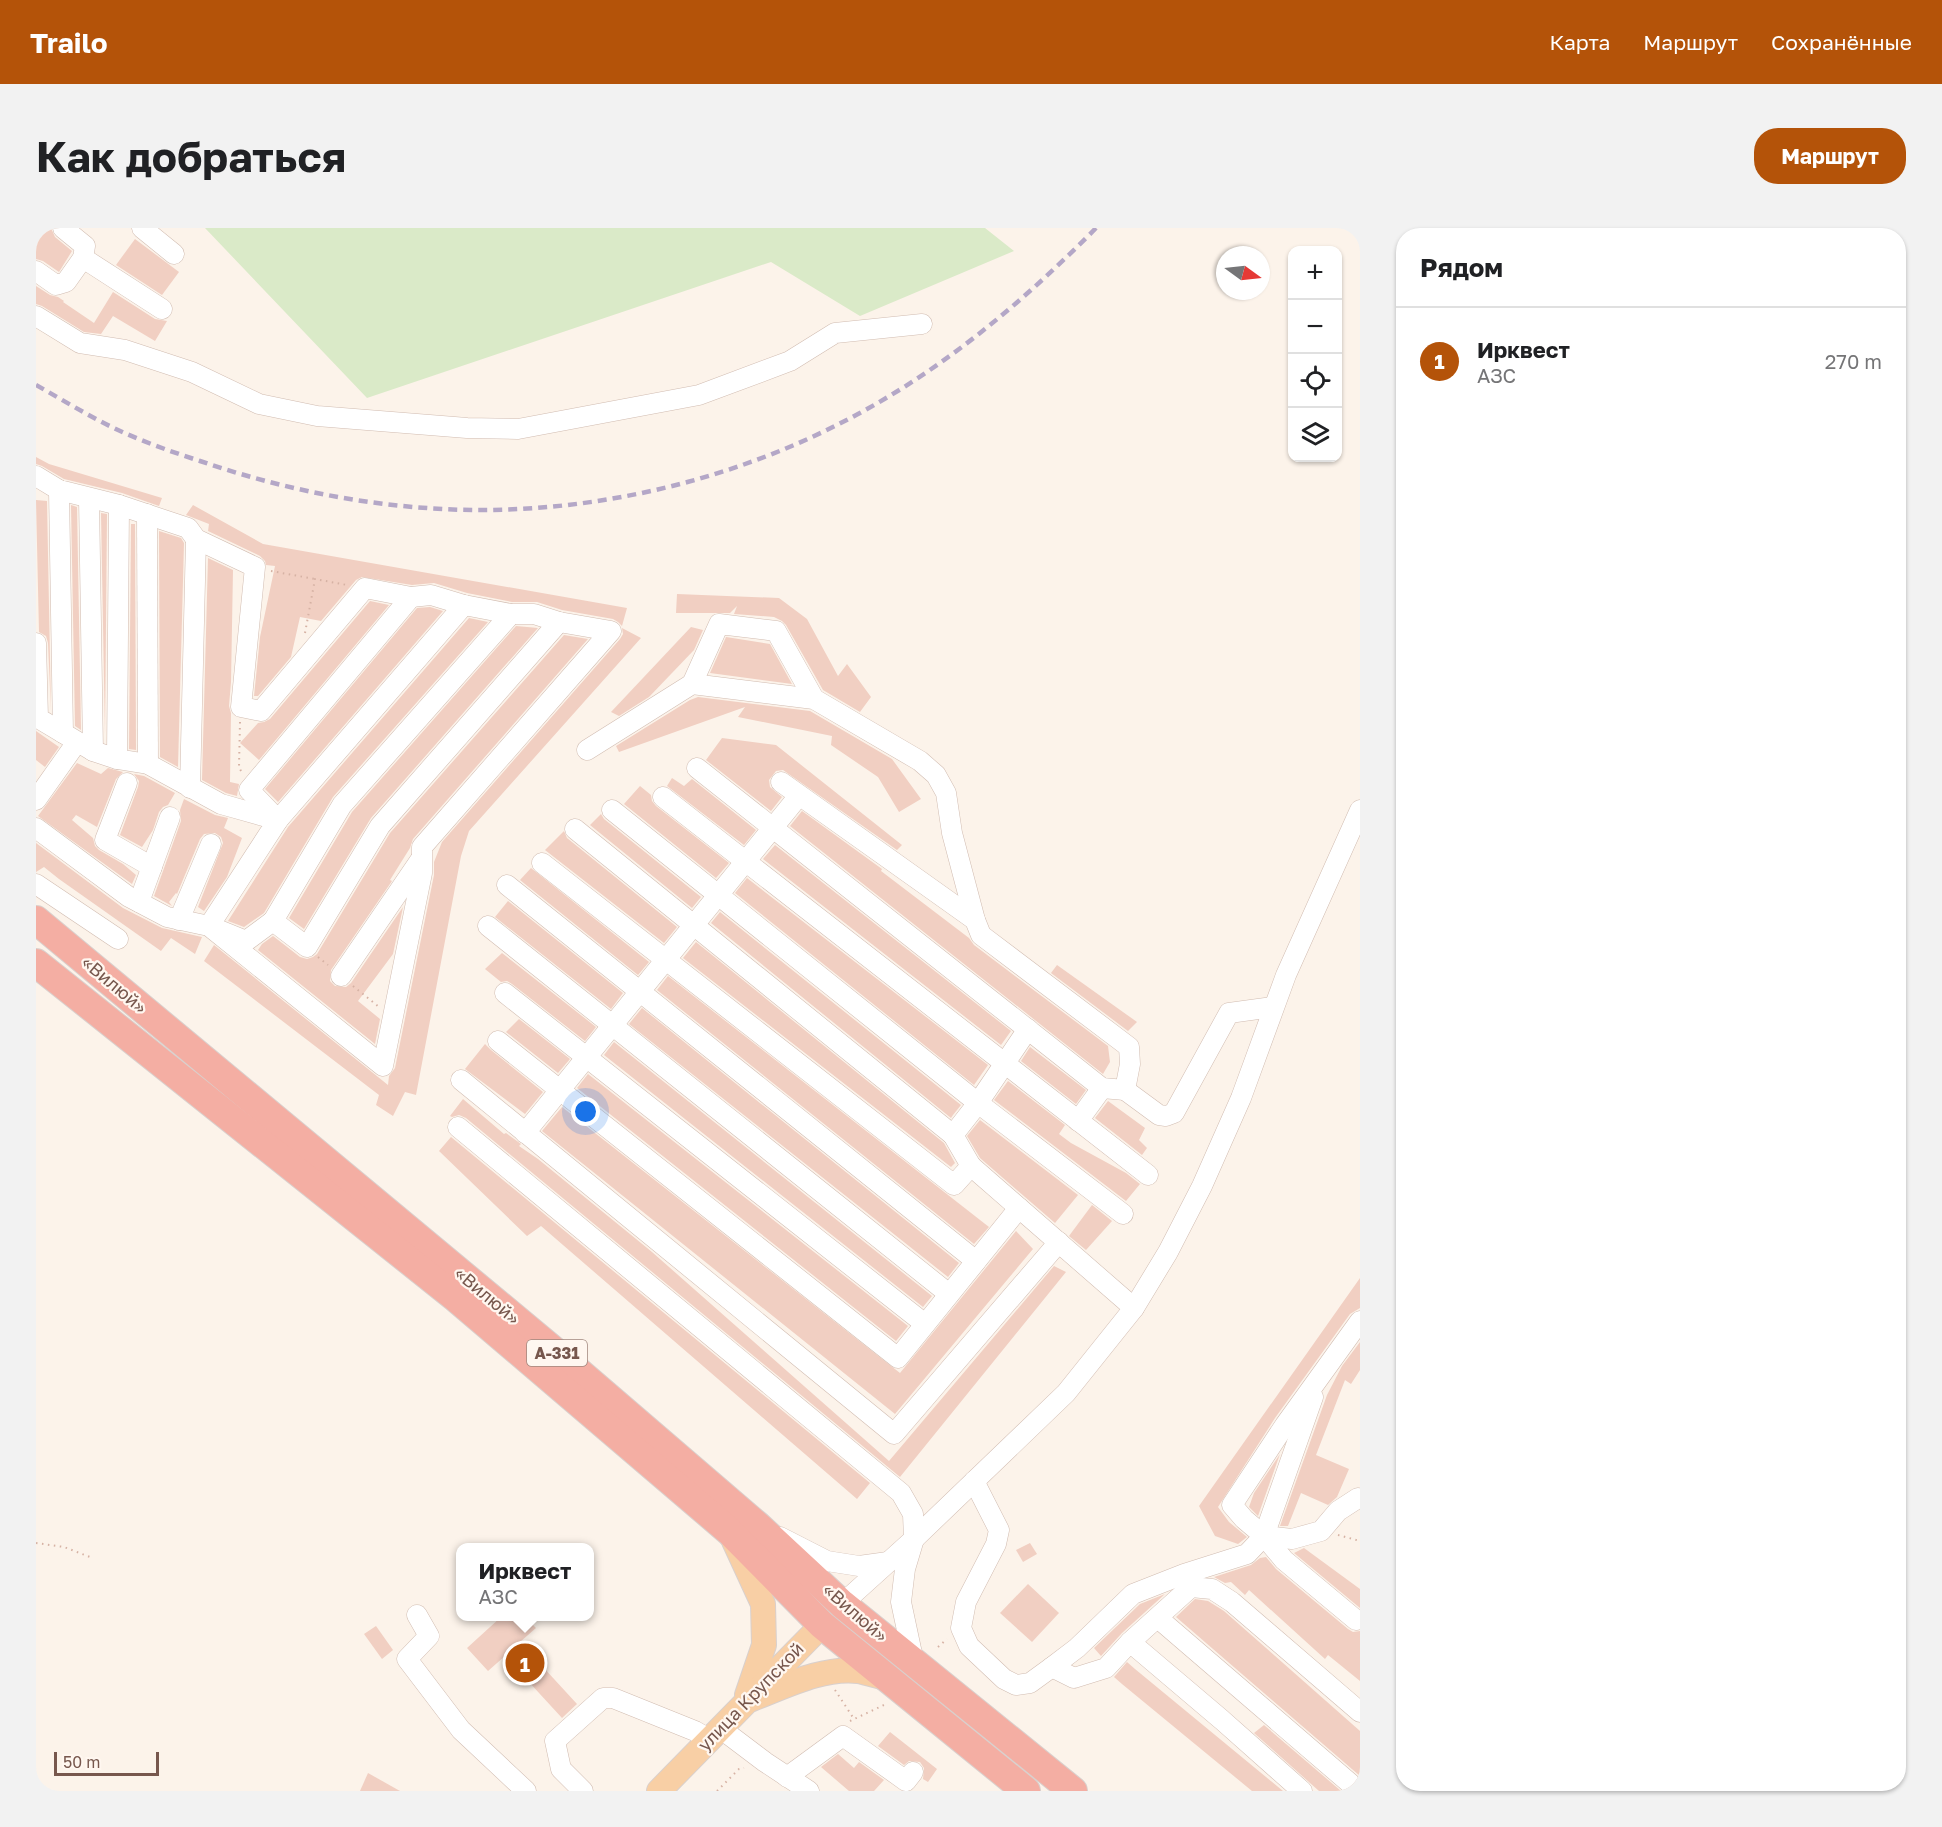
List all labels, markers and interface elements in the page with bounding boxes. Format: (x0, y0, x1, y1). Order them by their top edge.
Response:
text: Trailo (30, 26, 108, 59)
text: Карта (1549, 29, 1610, 55)
text: Маршрут (1643, 29, 1738, 55)
text: Сохранённые (1771, 29, 1912, 55)
button: Маршрут (1754, 128, 1906, 184)
text: Как добраться (36, 131, 346, 181)
north arrow (1216, 246, 1270, 300)
map controls (1288, 246, 1342, 462)
button: + (1288, 246, 1342, 300)
text: Рядом (1420, 252, 1503, 283)
button: − (1288, 300, 1342, 354)
text: Ирквест (1477, 336, 1570, 363)
text: 1 (1434, 349, 1445, 373)
text: 270 m (1825, 349, 1882, 373)
button: locate (1288, 354, 1342, 408)
text: АЗС (1477, 363, 1516, 387)
button: layers (1288, 408, 1342, 462)
street label: «Вилюй» (78, 951, 152, 1018)
your location (571, 1097, 600, 1126)
street label: «Вилюй» (451, 1262, 525, 1329)
road number: А-331 (527, 1340, 587, 1366)
popup (456, 1543, 594, 1621)
text: Ирквест (479, 1557, 571, 1584)
street label: «Вилюй» (819, 1578, 892, 1646)
text: АЗС (479, 1584, 518, 1608)
street label: улица Крупской (693, 1637, 808, 1755)
pin: 1 (506, 1640, 544, 1686)
scale bar (54, 1749, 159, 1776)
text: 50 m (63, 1752, 100, 1772)

